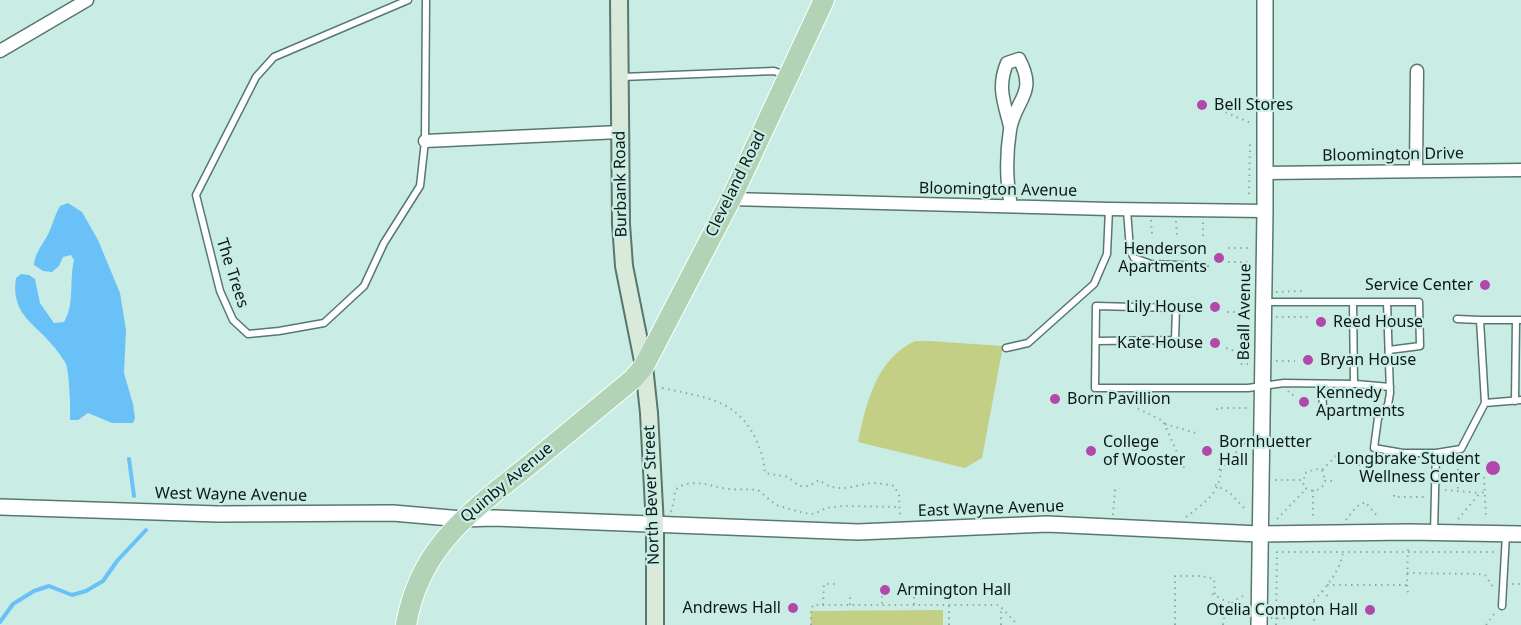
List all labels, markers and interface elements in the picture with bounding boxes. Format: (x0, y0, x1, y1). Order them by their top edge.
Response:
place label: Bell Stores (1214, 95, 1293, 115)
marker: Bell Stores (1195, 98, 1209, 112)
street label: Cleveland Road (702, 128, 770, 240)
street label: Burbank Road (610, 130, 632, 238)
street label: Bloomington Drive (1322, 144, 1464, 166)
street label: Bloomington Avenue (919, 179, 1077, 201)
street label: The Trees (212, 236, 252, 310)
place label: Henderson Apartments (1118, 239, 1207, 277)
marker: Henderson Apartments (1212, 251, 1226, 265)
street label: Beall Avenue (1235, 263, 1255, 361)
place label: Service Center (1365, 275, 1473, 295)
marker: Service Center (1478, 278, 1492, 292)
place label: Lily House (1126, 297, 1203, 317)
marker: Lily House (1208, 300, 1222, 314)
place label: Reed House (1333, 312, 1423, 332)
marker: Reed House (1314, 315, 1328, 329)
place label: Kate House (1117, 333, 1203, 353)
marker: Kate House (1208, 336, 1222, 350)
place label: Bryan House (1320, 350, 1416, 370)
marker: Bryan House (1301, 353, 1315, 367)
place label: Kennedy Apartments (1316, 383, 1405, 421)
place label: Born Pavillion (1067, 389, 1171, 409)
marker: Born Pavillion (1048, 392, 1062, 406)
marker: Kennedy Apartments (1297, 395, 1311, 409)
street label: North Bever Street (640, 425, 664, 565)
place label: College of Wooster (1103, 432, 1185, 470)
place label: Bornhuetter Hall (1219, 432, 1312, 470)
street label: Quinby Avenue (457, 439, 557, 527)
marker: College of Wooster (1084, 444, 1098, 458)
marker: Bornhuetter Hall (1200, 444, 1214, 458)
place label: Longbrake Student Wellness Center (1336, 449, 1480, 487)
marker: Longbrake Student Wellness Center (1484, 459, 1502, 477)
street label: West Wayne Avenue (155, 484, 307, 506)
street label: East Wayne Avenue (918, 497, 1064, 521)
place label: Armington Hall (897, 580, 1011, 600)
marker: Armington Hall (878, 583, 892, 597)
place label: Andrews Hall (683, 598, 781, 618)
place label: Otelia Compton Hall (1206, 600, 1358, 620)
marker: Andrews Hall (786, 601, 800, 615)
marker: Otelia Compton Hall (1363, 603, 1377, 617)

